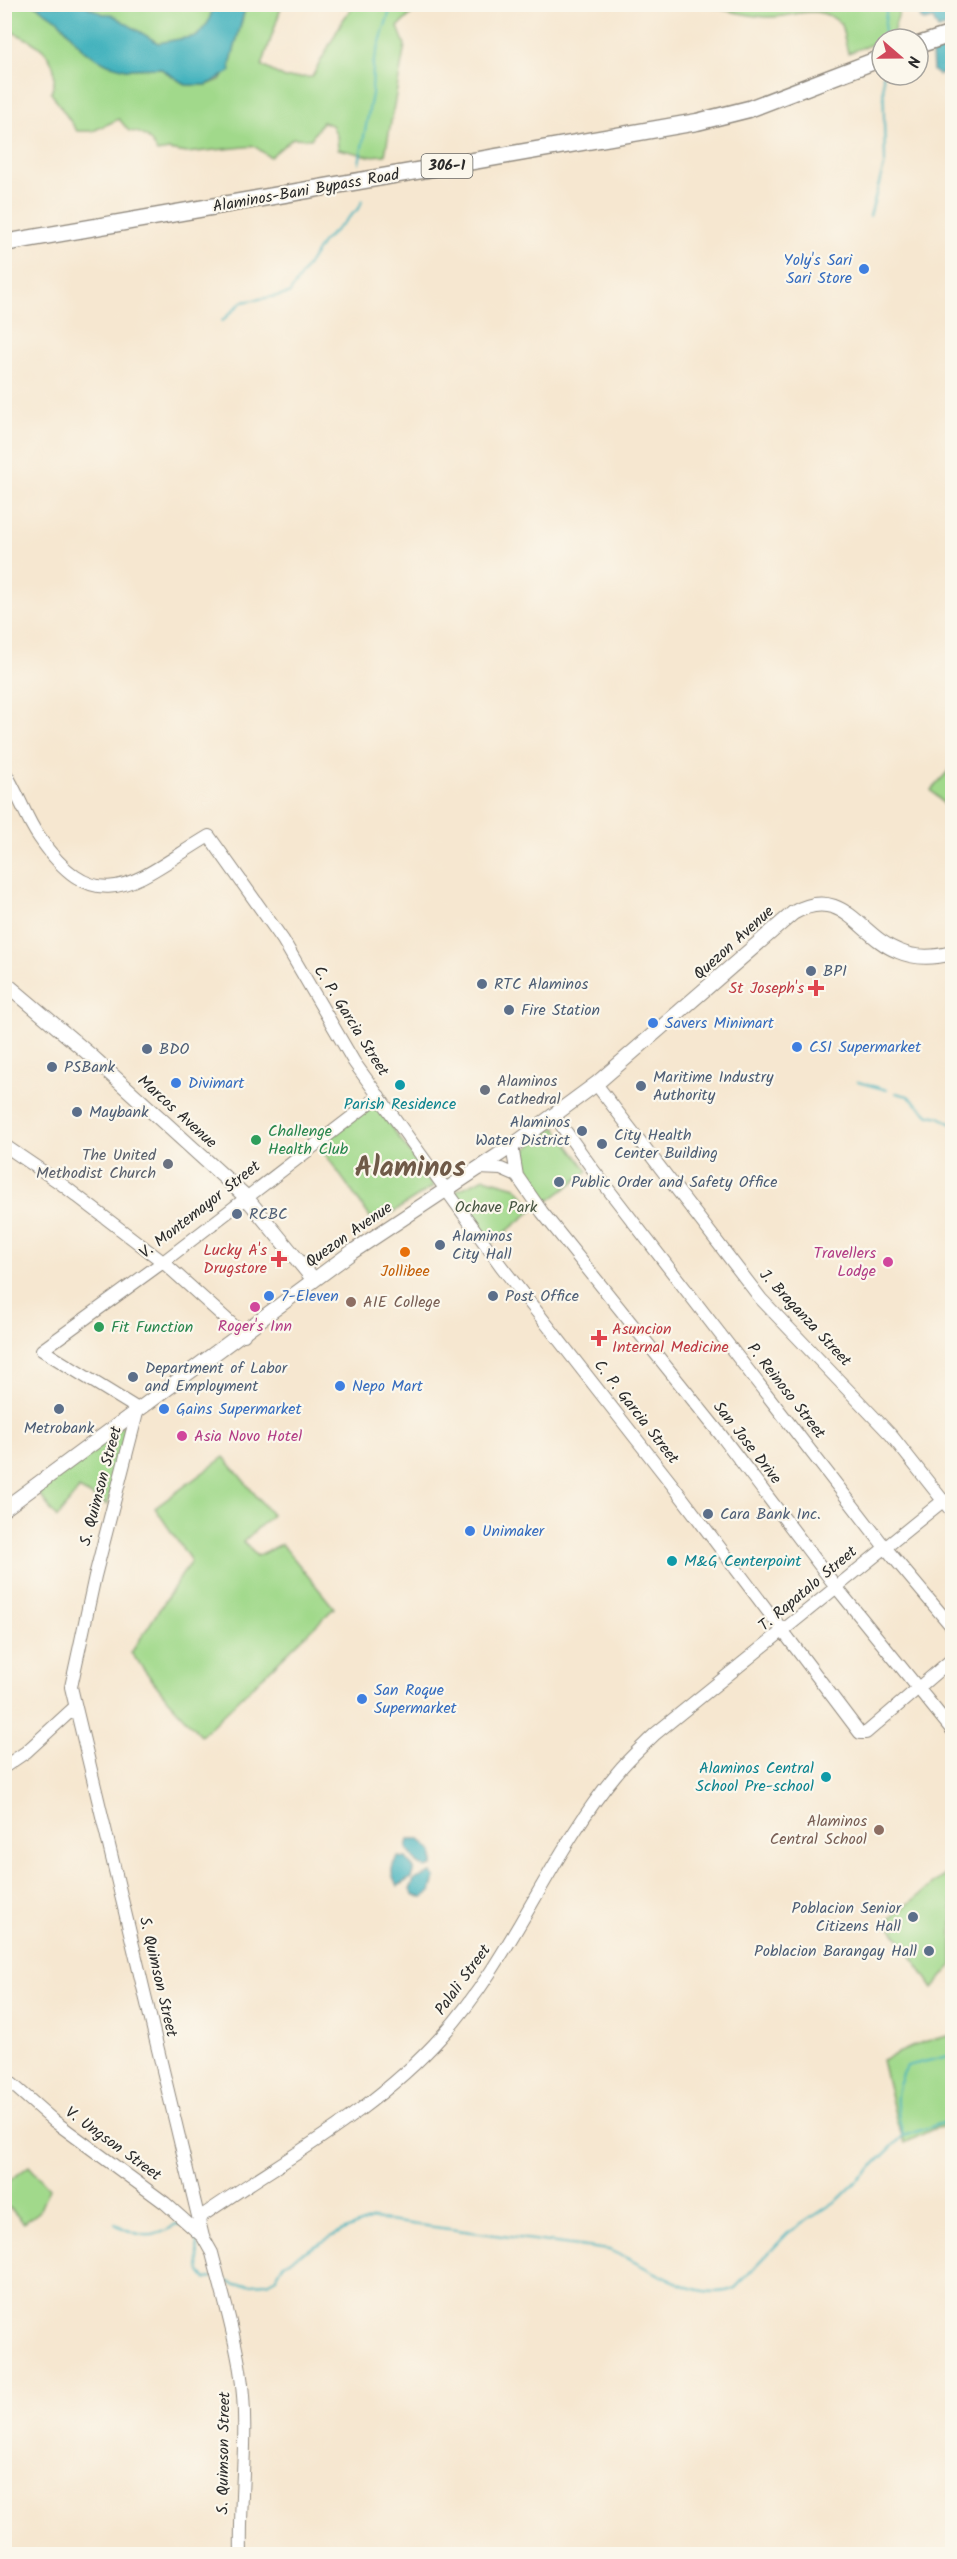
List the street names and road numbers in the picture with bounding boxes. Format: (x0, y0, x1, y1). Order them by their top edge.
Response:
road number: 306-1 (422, 154, 472, 178)
street label: Alaminos-Bani Bypass Road (211, 162, 402, 220)
street label: Quezon Avenue (688, 900, 780, 986)
street label: C. P. Garcia Street (307, 961, 396, 1082)
street label: Marcos Avenue (131, 1069, 223, 1155)
street label: V. Montemayor Street (134, 1154, 267, 1265)
street label: Quezon Avenue (300, 1196, 398, 1274)
street label: J. Braganza Street (753, 1263, 858, 1373)
street label: P. Reinoso Street (740, 1338, 832, 1445)
street label: C. P. Garcia Street (587, 1354, 685, 1470)
street label: San Jose Drive (707, 1396, 787, 1490)
street label: S. Quimson Street (73, 1423, 129, 1549)
street label: T. Rapatalo Street (753, 1539, 864, 1638)
street label: S. Quimson Street (132, 1914, 184, 2040)
street label: Palali Street (429, 1939, 498, 2021)
street label: V. Ungson Street (60, 2100, 167, 2188)
street label: S. Quimson Street (210, 2391, 238, 2515)

